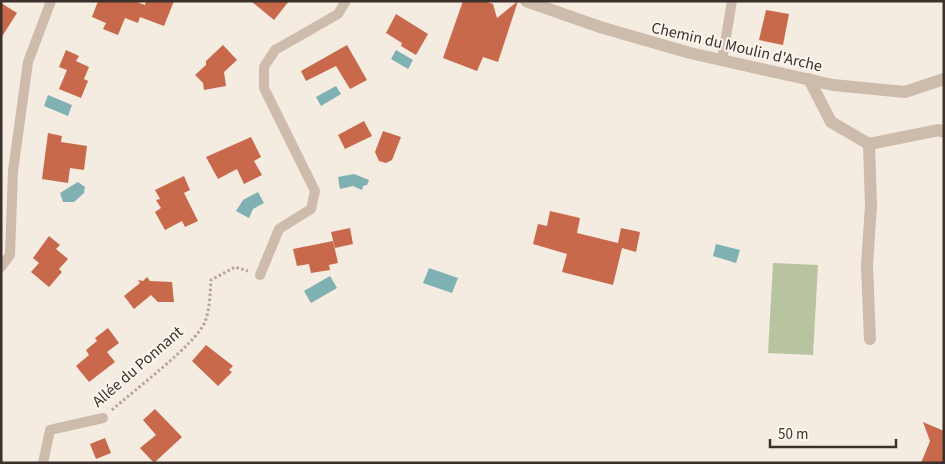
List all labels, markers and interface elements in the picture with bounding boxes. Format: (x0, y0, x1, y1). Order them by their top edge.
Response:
street label: Chemin du Moulin d'Arche (649, 17, 824, 77)
street label: Allée du Ponnant (88, 321, 188, 412)
scale bar (770, 416, 896, 448)
text: 50 m (778, 424, 808, 445)

